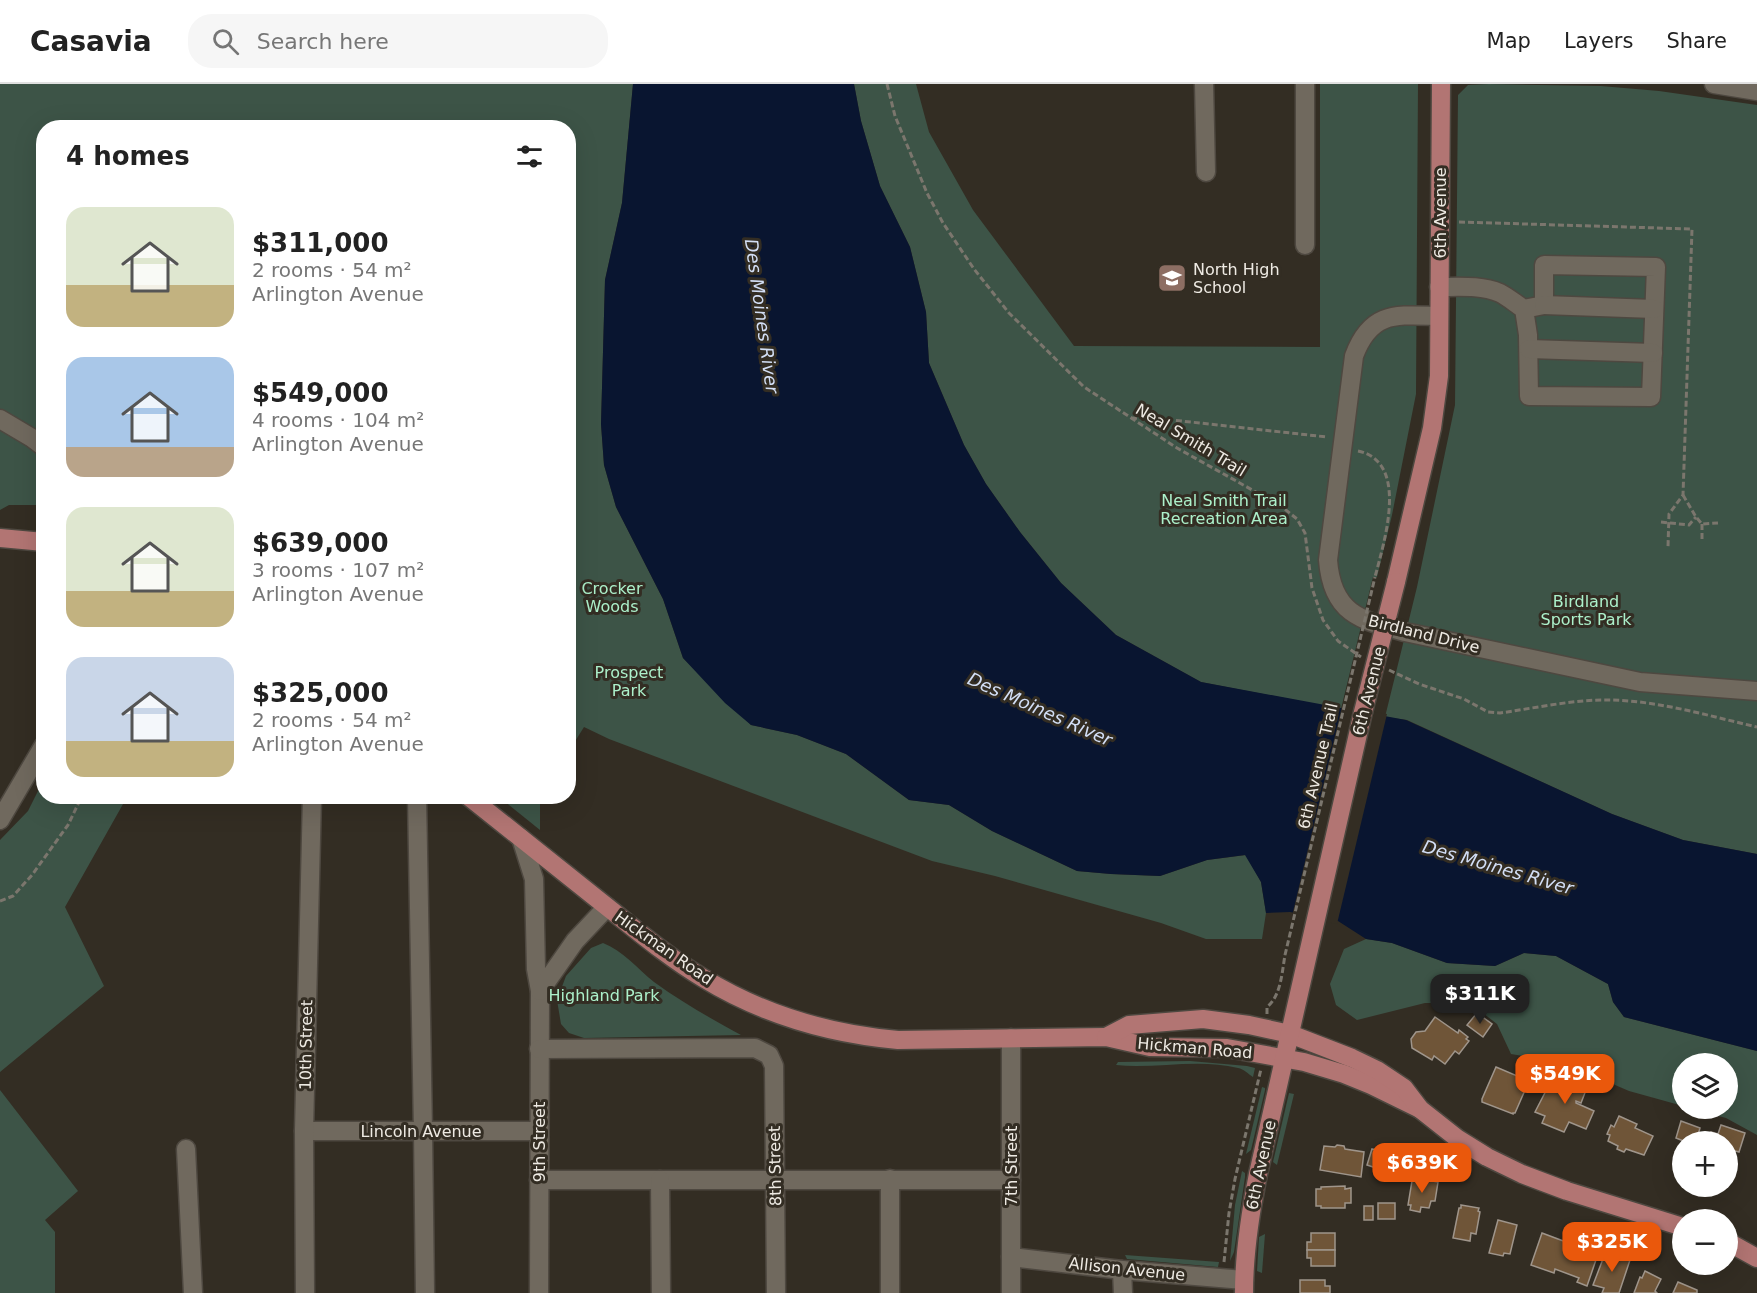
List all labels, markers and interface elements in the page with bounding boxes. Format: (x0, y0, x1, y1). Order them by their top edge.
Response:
search box (188, 14, 608, 68)
text: Casavia (30, 25, 152, 58)
icon: search (209, 25, 242, 58)
text: Search here (257, 29, 389, 54)
text: Map (1487, 29, 1531, 53)
text: Layers (1564, 29, 1633, 53)
text: Share (1666, 29, 1727, 53)
icon: filters (513, 140, 546, 173)
text: 4 homes (66, 141, 190, 171)
street label: 6th Avenue (1431, 167, 1450, 259)
text: $311,000 (252, 228, 389, 258)
icon: home (114, 231, 186, 303)
water label: Des Moines River (741, 237, 783, 396)
text: 2 rooms · 54 m² (252, 258, 412, 282)
place label: North High School (1193, 260, 1280, 297)
school or university icon: North High School (1156, 262, 1188, 294)
text: Arlington Avenue (252, 282, 424, 306)
text: $549,000 (252, 378, 389, 408)
icon: home (114, 381, 186, 453)
street label: Neal Smith Trail (1132, 400, 1250, 480)
text: 4 rooms · 104 m² (252, 408, 424, 432)
text: Arlington Avenue (252, 432, 424, 456)
park label: Neal Smith Trail Recreation Area (1160, 491, 1288, 528)
text: $639,000 (252, 528, 389, 558)
icon: home (114, 531, 186, 603)
text: 3 rooms · 107 m² (252, 558, 424, 582)
park label: Crocker Woods (581, 579, 643, 616)
text: Arlington Avenue (252, 582, 424, 606)
park label: Birdland Sports Park (1541, 592, 1632, 629)
street label: Birdland Drive (1366, 611, 1482, 657)
street label: 6th Avenue (1349, 644, 1389, 738)
park label: Prospect Park (595, 663, 663, 700)
water label: Des Moines River (965, 668, 1117, 751)
text: $325,000 (252, 678, 389, 708)
icon: home (114, 681, 186, 753)
street label: 6th Avenue Trail (1294, 701, 1342, 831)
text: 2 rooms · 54 m² (252, 708, 412, 732)
text: Arlington Avenue (252, 732, 424, 756)
water label: Des Moines River (1420, 835, 1577, 899)
street label: Hickman Road (611, 907, 717, 989)
pin: $311K (1438, 974, 1522, 1025)
text: $311K (1444, 981, 1516, 1005)
park label: Highland Park (549, 986, 660, 1005)
street label: 10th Street (296, 1000, 316, 1090)
street label: Hickman Road (1137, 1034, 1253, 1062)
map controls (1672, 1053, 1738, 1275)
button: layers (1672, 1053, 1738, 1119)
pin: $549K (1523, 1054, 1607, 1105)
text: $549K (1529, 1061, 1601, 1085)
street label: 9th Street (530, 1102, 549, 1182)
street label: 6th Avenue (1242, 1118, 1280, 1212)
street label: Lincoln Avenue (360, 1122, 482, 1141)
street label: 8th Street (765, 1126, 785, 1206)
street label: 7th Street (1002, 1126, 1021, 1206)
button: + (1672, 1131, 1738, 1197)
pin: $639K (1380, 1143, 1464, 1194)
text: $639K (1386, 1150, 1458, 1174)
button: − (1672, 1209, 1738, 1275)
pin: $325K (1570, 1222, 1654, 1273)
text: $325K (1576, 1229, 1648, 1253)
street label: Allison Avenue (1068, 1253, 1186, 1285)

